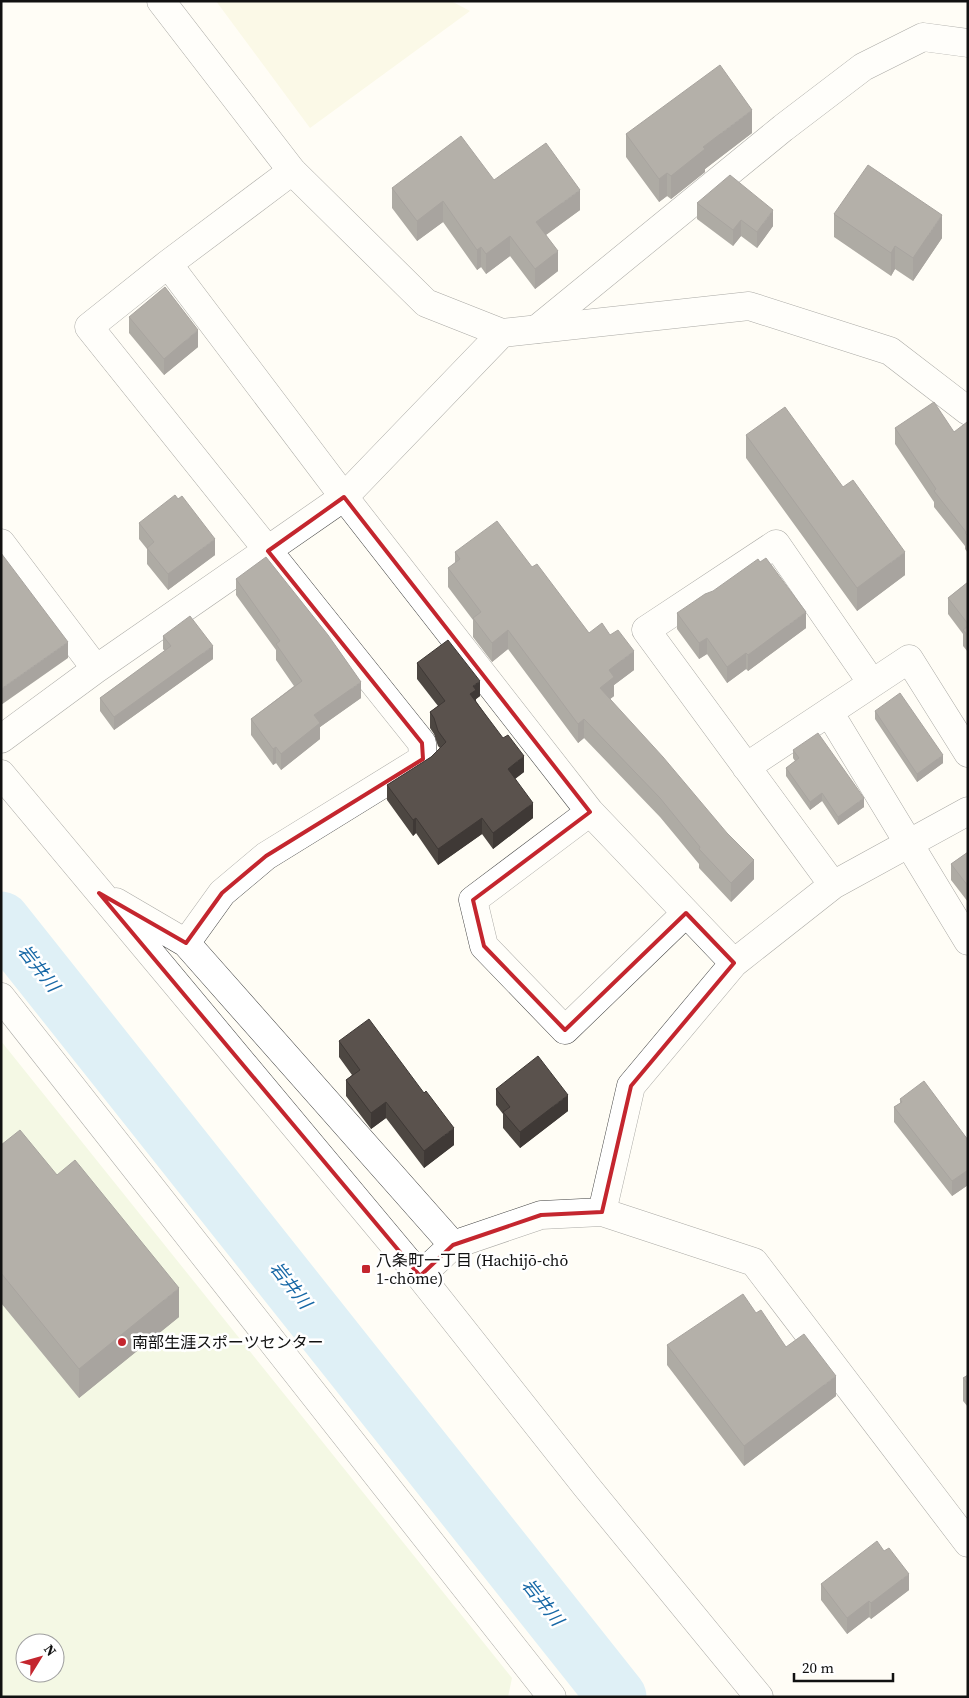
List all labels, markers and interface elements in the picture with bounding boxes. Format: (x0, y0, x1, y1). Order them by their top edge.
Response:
water label: 岩井川 (13, 939, 67, 999)
place label: 八条町一丁目 (Hachijō-chō 1-chōme) (376, 1249, 568, 1289)
water label: 岩井川 (265, 1256, 319, 1316)
marker: 八条町一丁目 (Hachijō-chō 1-chōme) (360, 1263, 372, 1275)
place label: 南部生涯スポーツセンター (132, 1331, 324, 1353)
marker: 南部生涯スポーツセンター (116, 1336, 128, 1348)
water label: 岩井川 (517, 1573, 571, 1633)
north arrow (15, 1633, 65, 1683)
text: N (39, 1640, 61, 1660)
scale bar (794, 1650, 893, 1682)
text: 20 m (802, 1657, 834, 1678)

